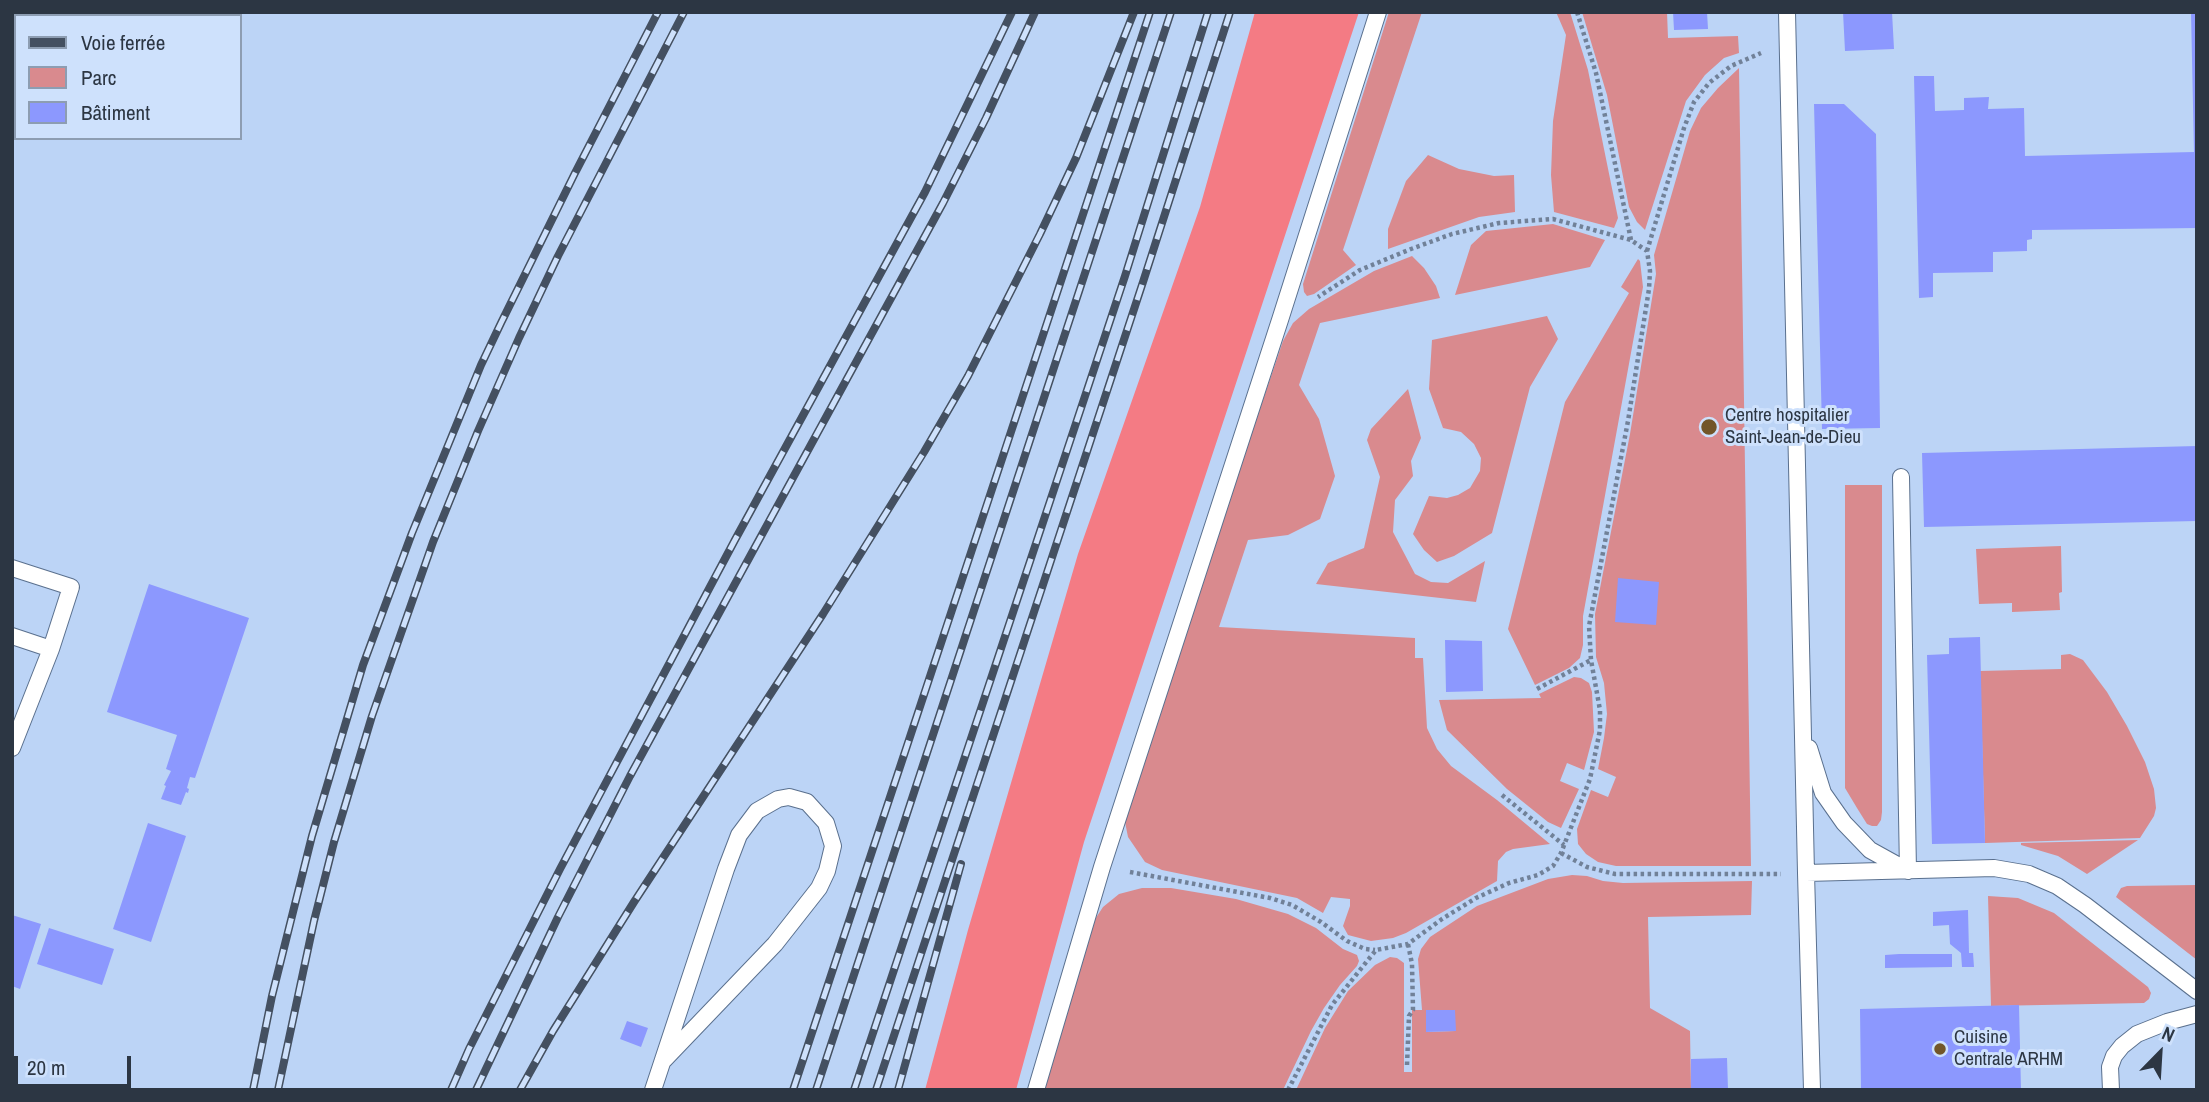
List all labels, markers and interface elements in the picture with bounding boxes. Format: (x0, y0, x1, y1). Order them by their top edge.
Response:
legend (14, 14, 242, 140)
text: Voie ferrée (81, 28, 165, 57)
text: Parc (81, 63, 116, 92)
text: Bâtiment (81, 98, 150, 127)
place label: Centre hospitalier Saint-Jean-de-Dieu (1725, 405, 1861, 449)
marker: Centre hospitalier Saint-Jean-de-Dieu (1699, 417, 1719, 437)
north arrow (2125, 1018, 2195, 1088)
text: N (2158, 1020, 2179, 1048)
place label: Cuisine Centrale ARHM (1954, 1027, 2063, 1071)
marker: Cuisine Centrale ARHM (1932, 1041, 1948, 1057)
scale bar (18, 1042, 135, 1086)
text: 20 m (27, 1053, 65, 1082)

